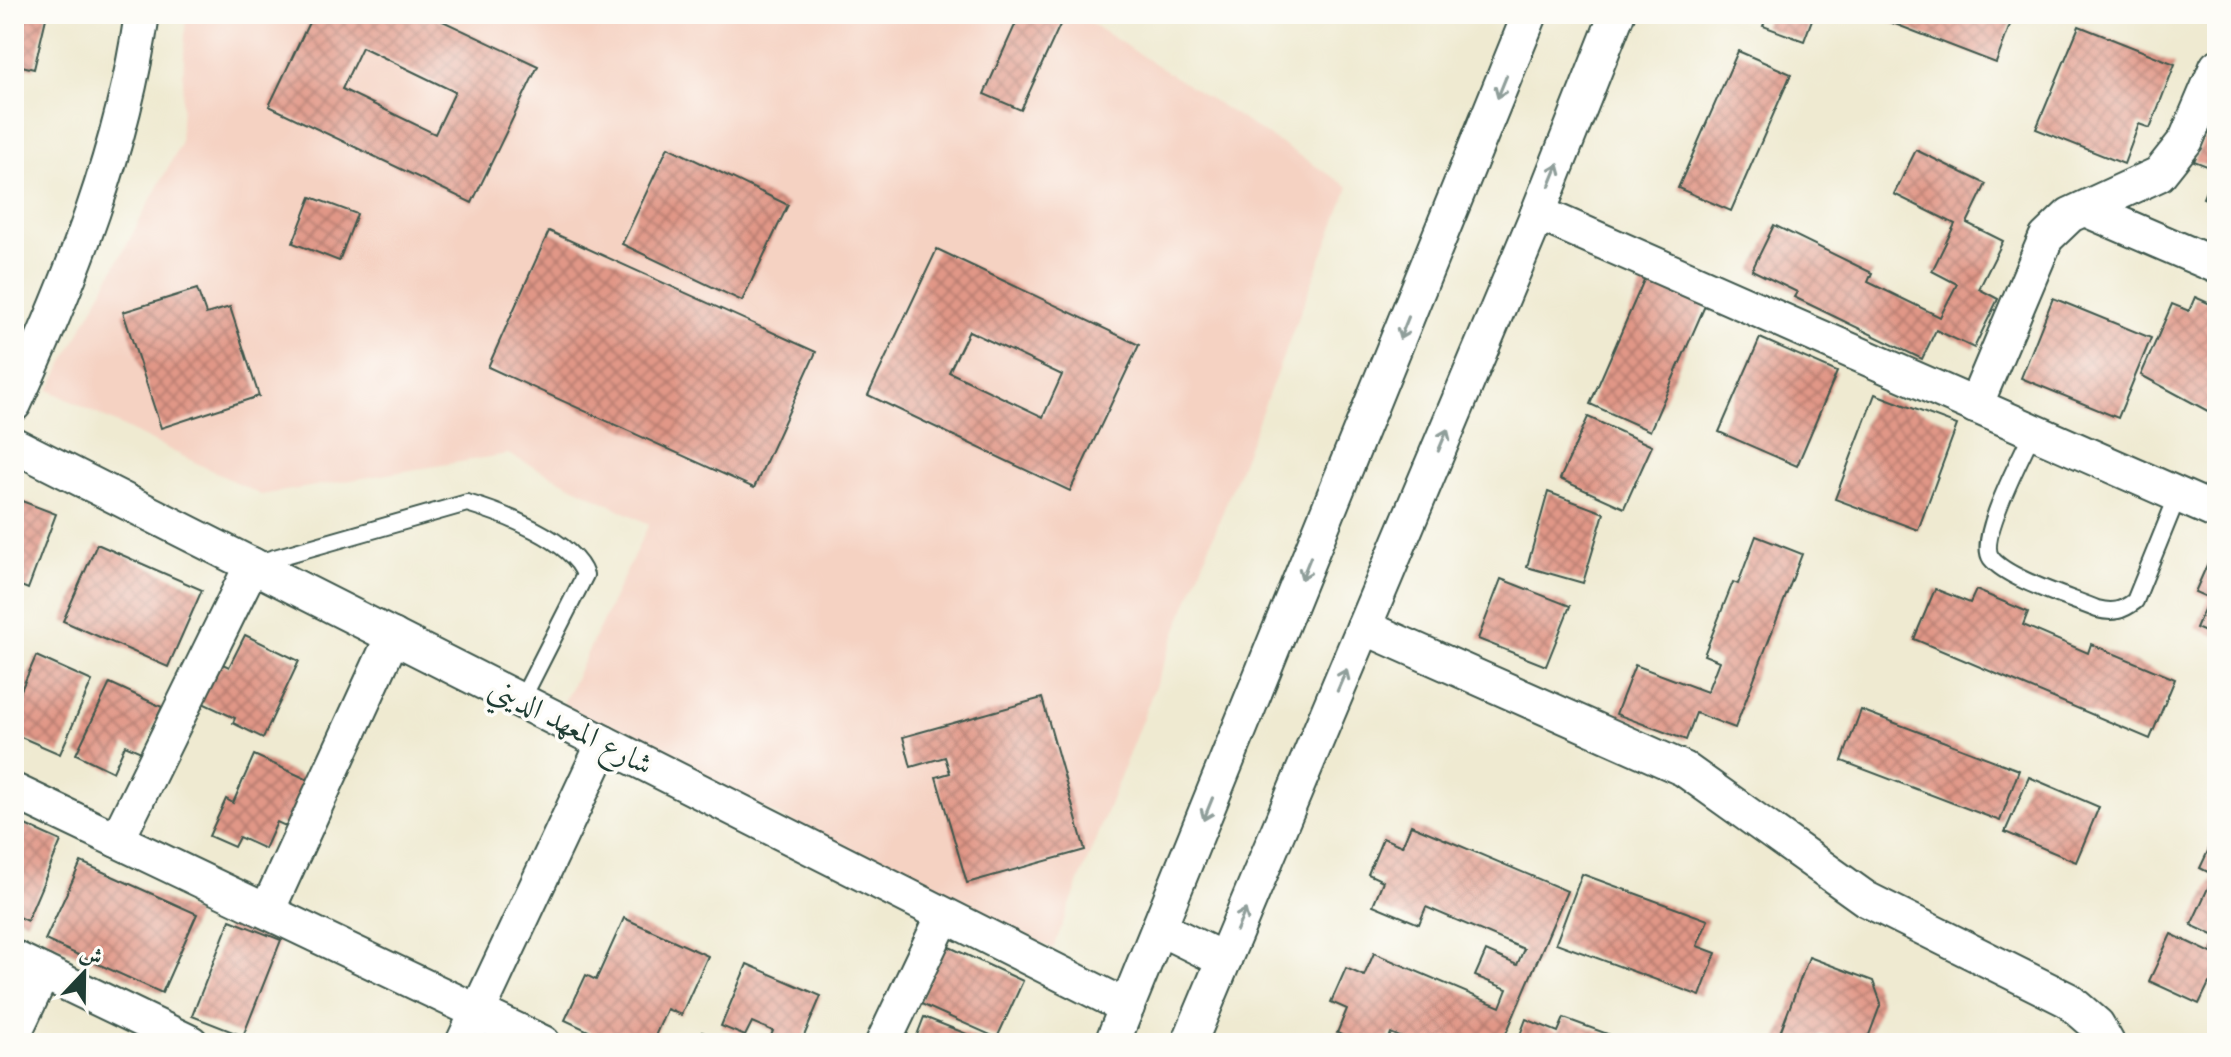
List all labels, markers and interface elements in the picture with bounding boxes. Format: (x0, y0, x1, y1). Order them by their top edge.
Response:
one-way arrow (1493, 74, 1508, 99)
one-way arrow (1548, 163, 1562, 188)
one-way arrow (1396, 315, 1410, 340)
one-way arrow (1436, 429, 1451, 453)
one-way arrow (1297, 555, 1312, 580)
one-way arrow (1335, 668, 1350, 693)
street label: شارع المعهد الديني (479, 674, 657, 791)
one-way arrow (1199, 796, 1214, 821)
one-way arrow (1234, 908, 1249, 932)
north arrow (44, 933, 124, 1013)
text: ش (77, 942, 105, 971)

